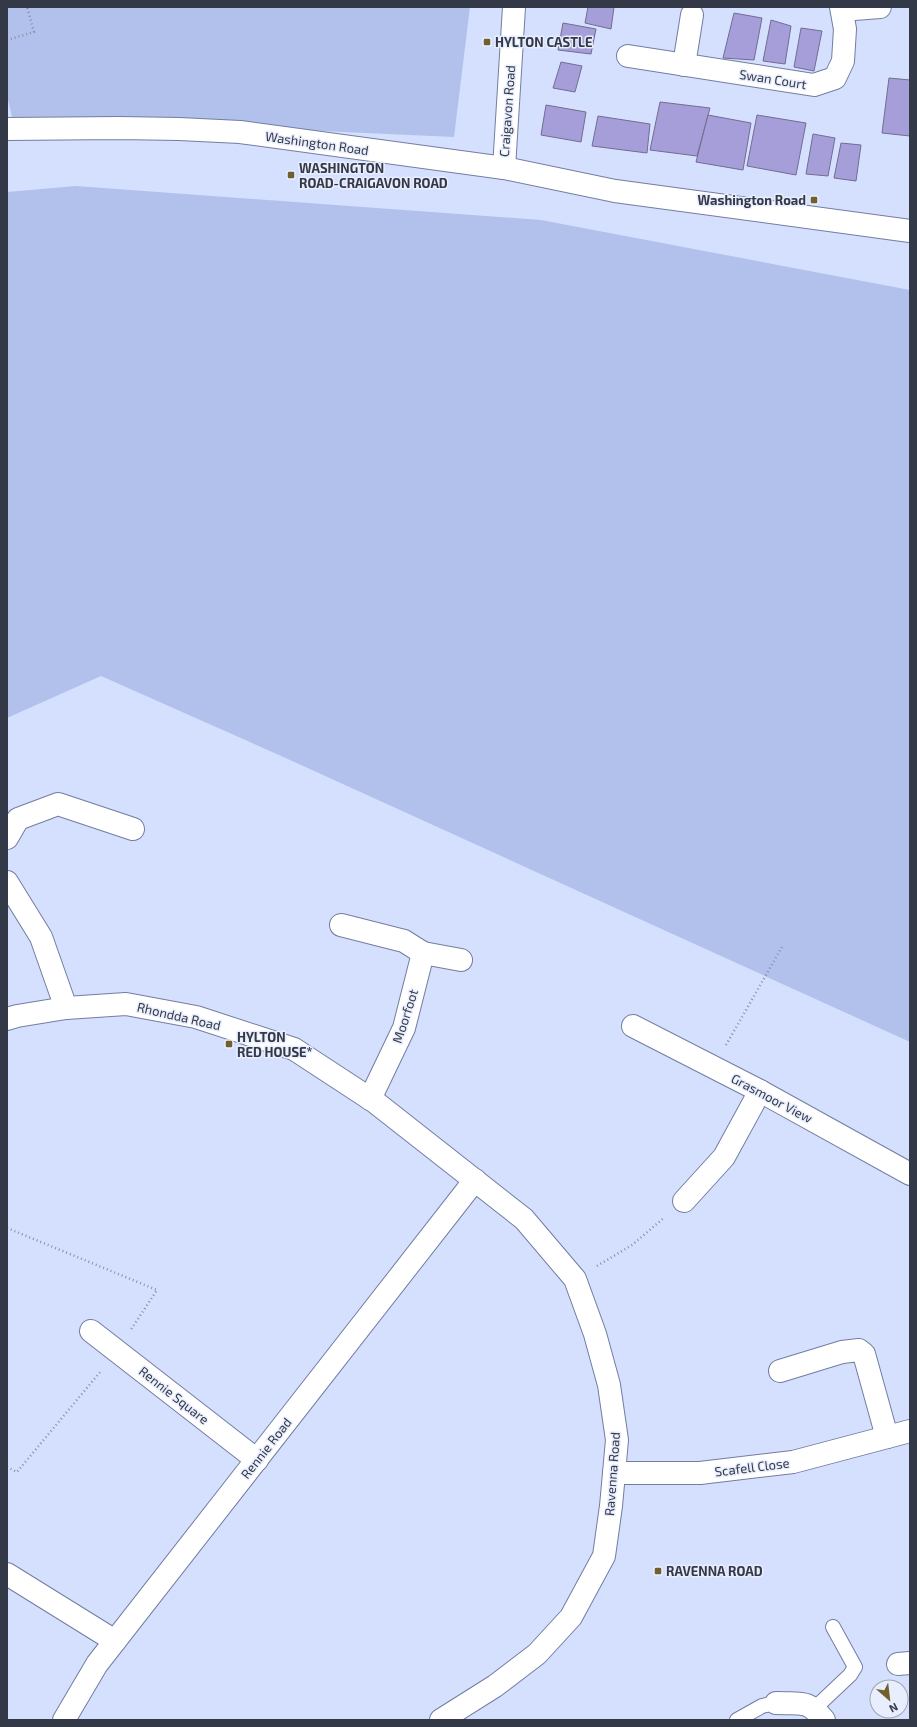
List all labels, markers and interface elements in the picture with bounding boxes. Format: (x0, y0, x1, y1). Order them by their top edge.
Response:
place label: HYLTON CASTLE (495, 34, 592, 50)
marker: HYLTON CASTLE (482, 37, 492, 47)
street label: Craigavon Road (496, 65, 518, 157)
street label: Swan Court (738, 66, 808, 92)
street label: Washington Road (264, 128, 370, 158)
place label: WASHINGTON ROAD-CRAIGAVON ROAD (299, 160, 448, 191)
marker: WASHINGTON ROAD-CRAIGAVON ROAD (286, 170, 296, 180)
place label: Washington Road (698, 192, 806, 208)
marker: Washington Road (809, 195, 819, 205)
street label: Moorfoot (389, 987, 421, 1045)
street label: Rhondda Road (136, 999, 222, 1033)
place label: HYLTON RED HOUSE* (237, 1029, 313, 1060)
marker: HYLTON RED HOUSE* (224, 1039, 234, 1049)
street label: Grasmoor View (729, 1070, 816, 1126)
street label: Rennie Square (136, 1363, 212, 1427)
street label: Rennie Road (237, 1414, 295, 1482)
street label: Ravenna Road (601, 1432, 623, 1516)
street label: Scafell Close (714, 1454, 790, 1480)
place label: RAVENNA ROAD (666, 1563, 763, 1579)
marker: RAVENNA ROAD (653, 1566, 663, 1576)
north arrow (869, 1679, 909, 1719)
text: N (887, 1701, 900, 1716)

